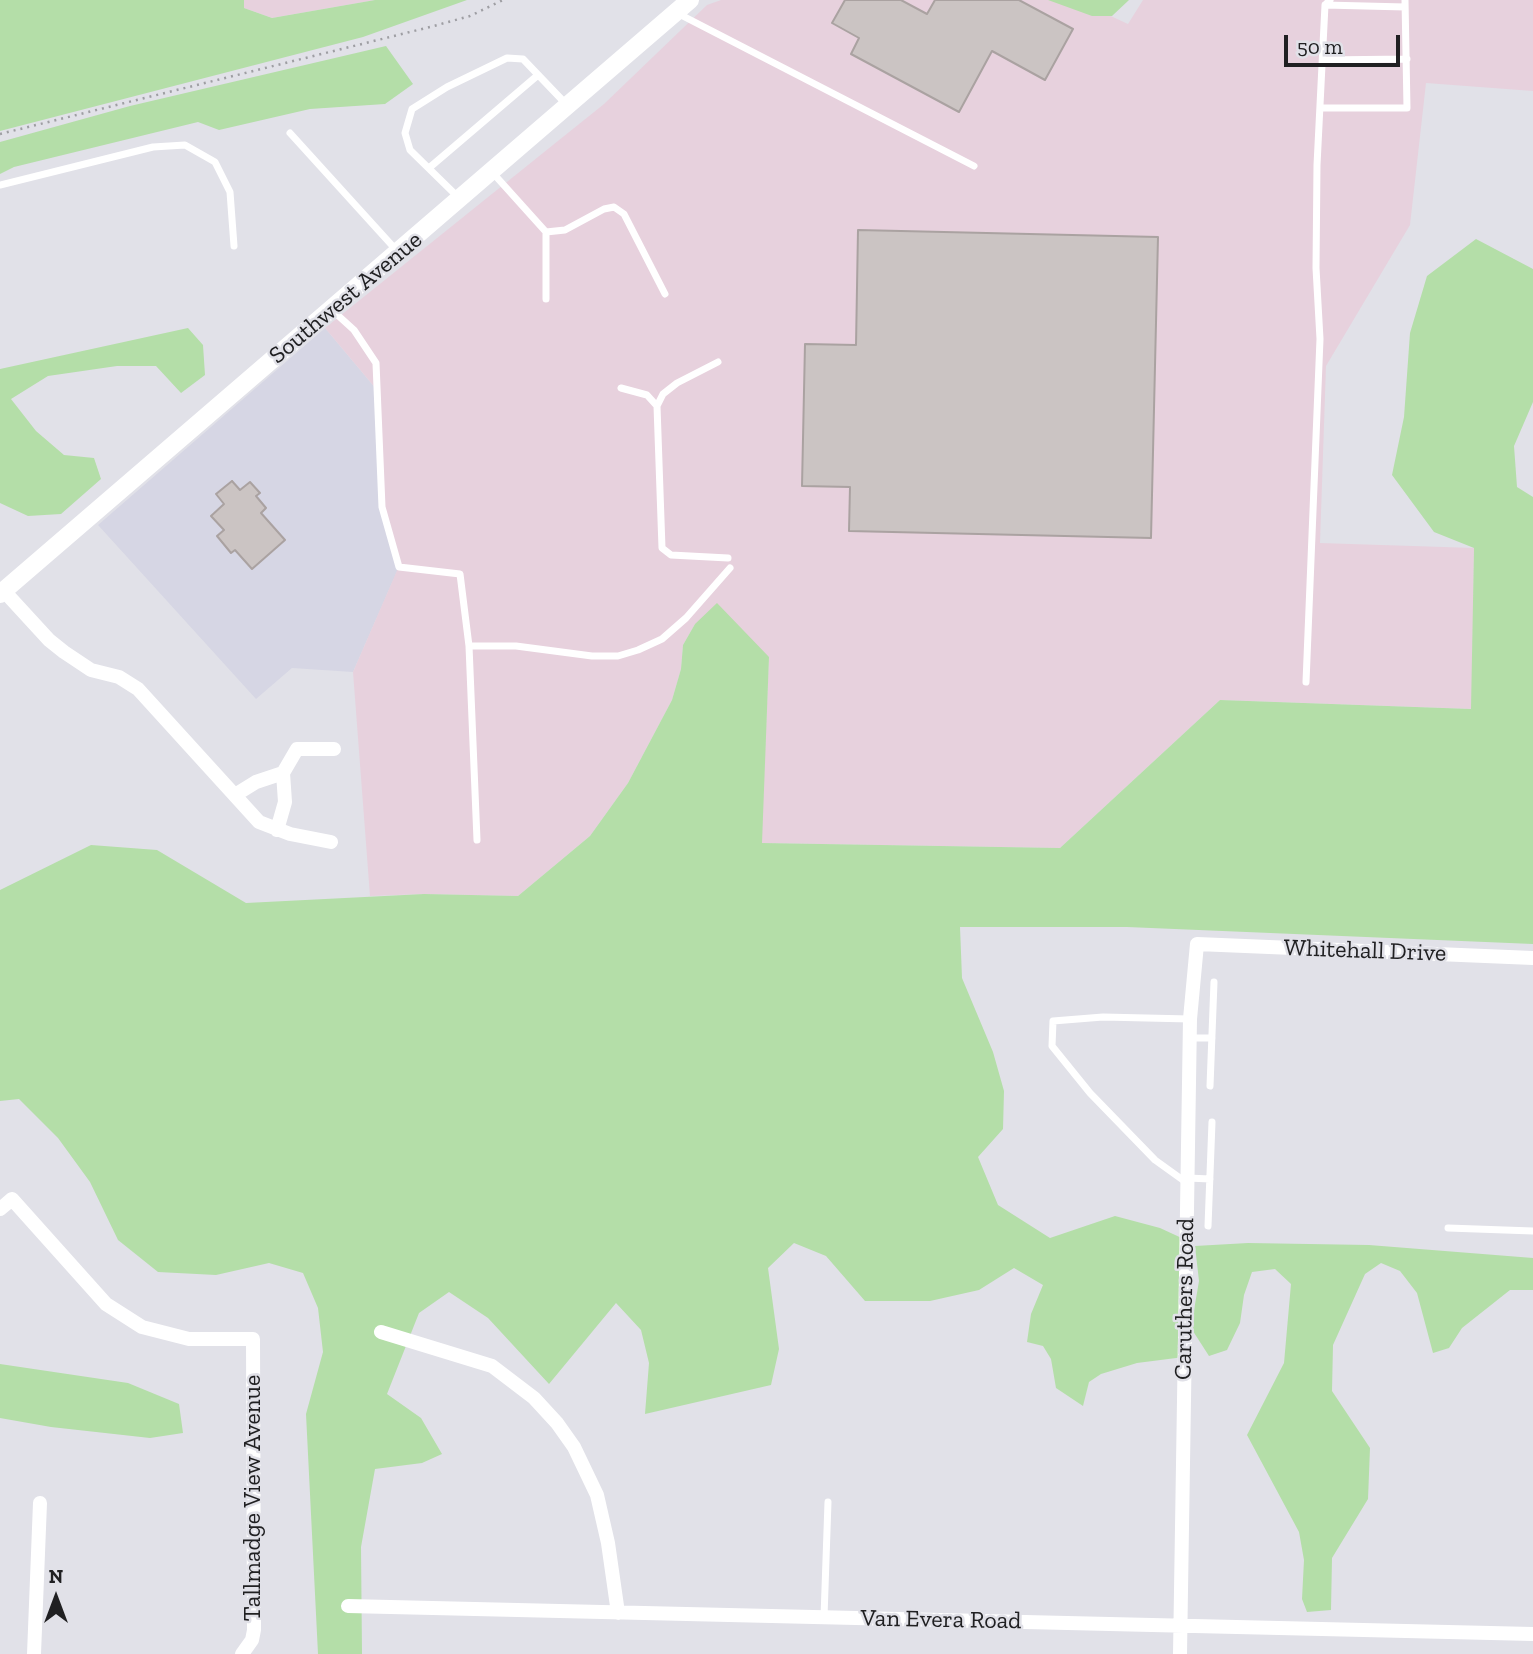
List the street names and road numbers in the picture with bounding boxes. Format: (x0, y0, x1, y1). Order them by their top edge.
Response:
street label: Southwest Avenue (264, 226, 428, 370)
street label: Whitehall Drive (1283, 934, 1447, 968)
street label: Caruthers Road (1169, 1218, 1201, 1380)
street label: Tallmadge View Avenue (239, 1375, 267, 1621)
street label: Van Evera Road (860, 1604, 1022, 1636)

